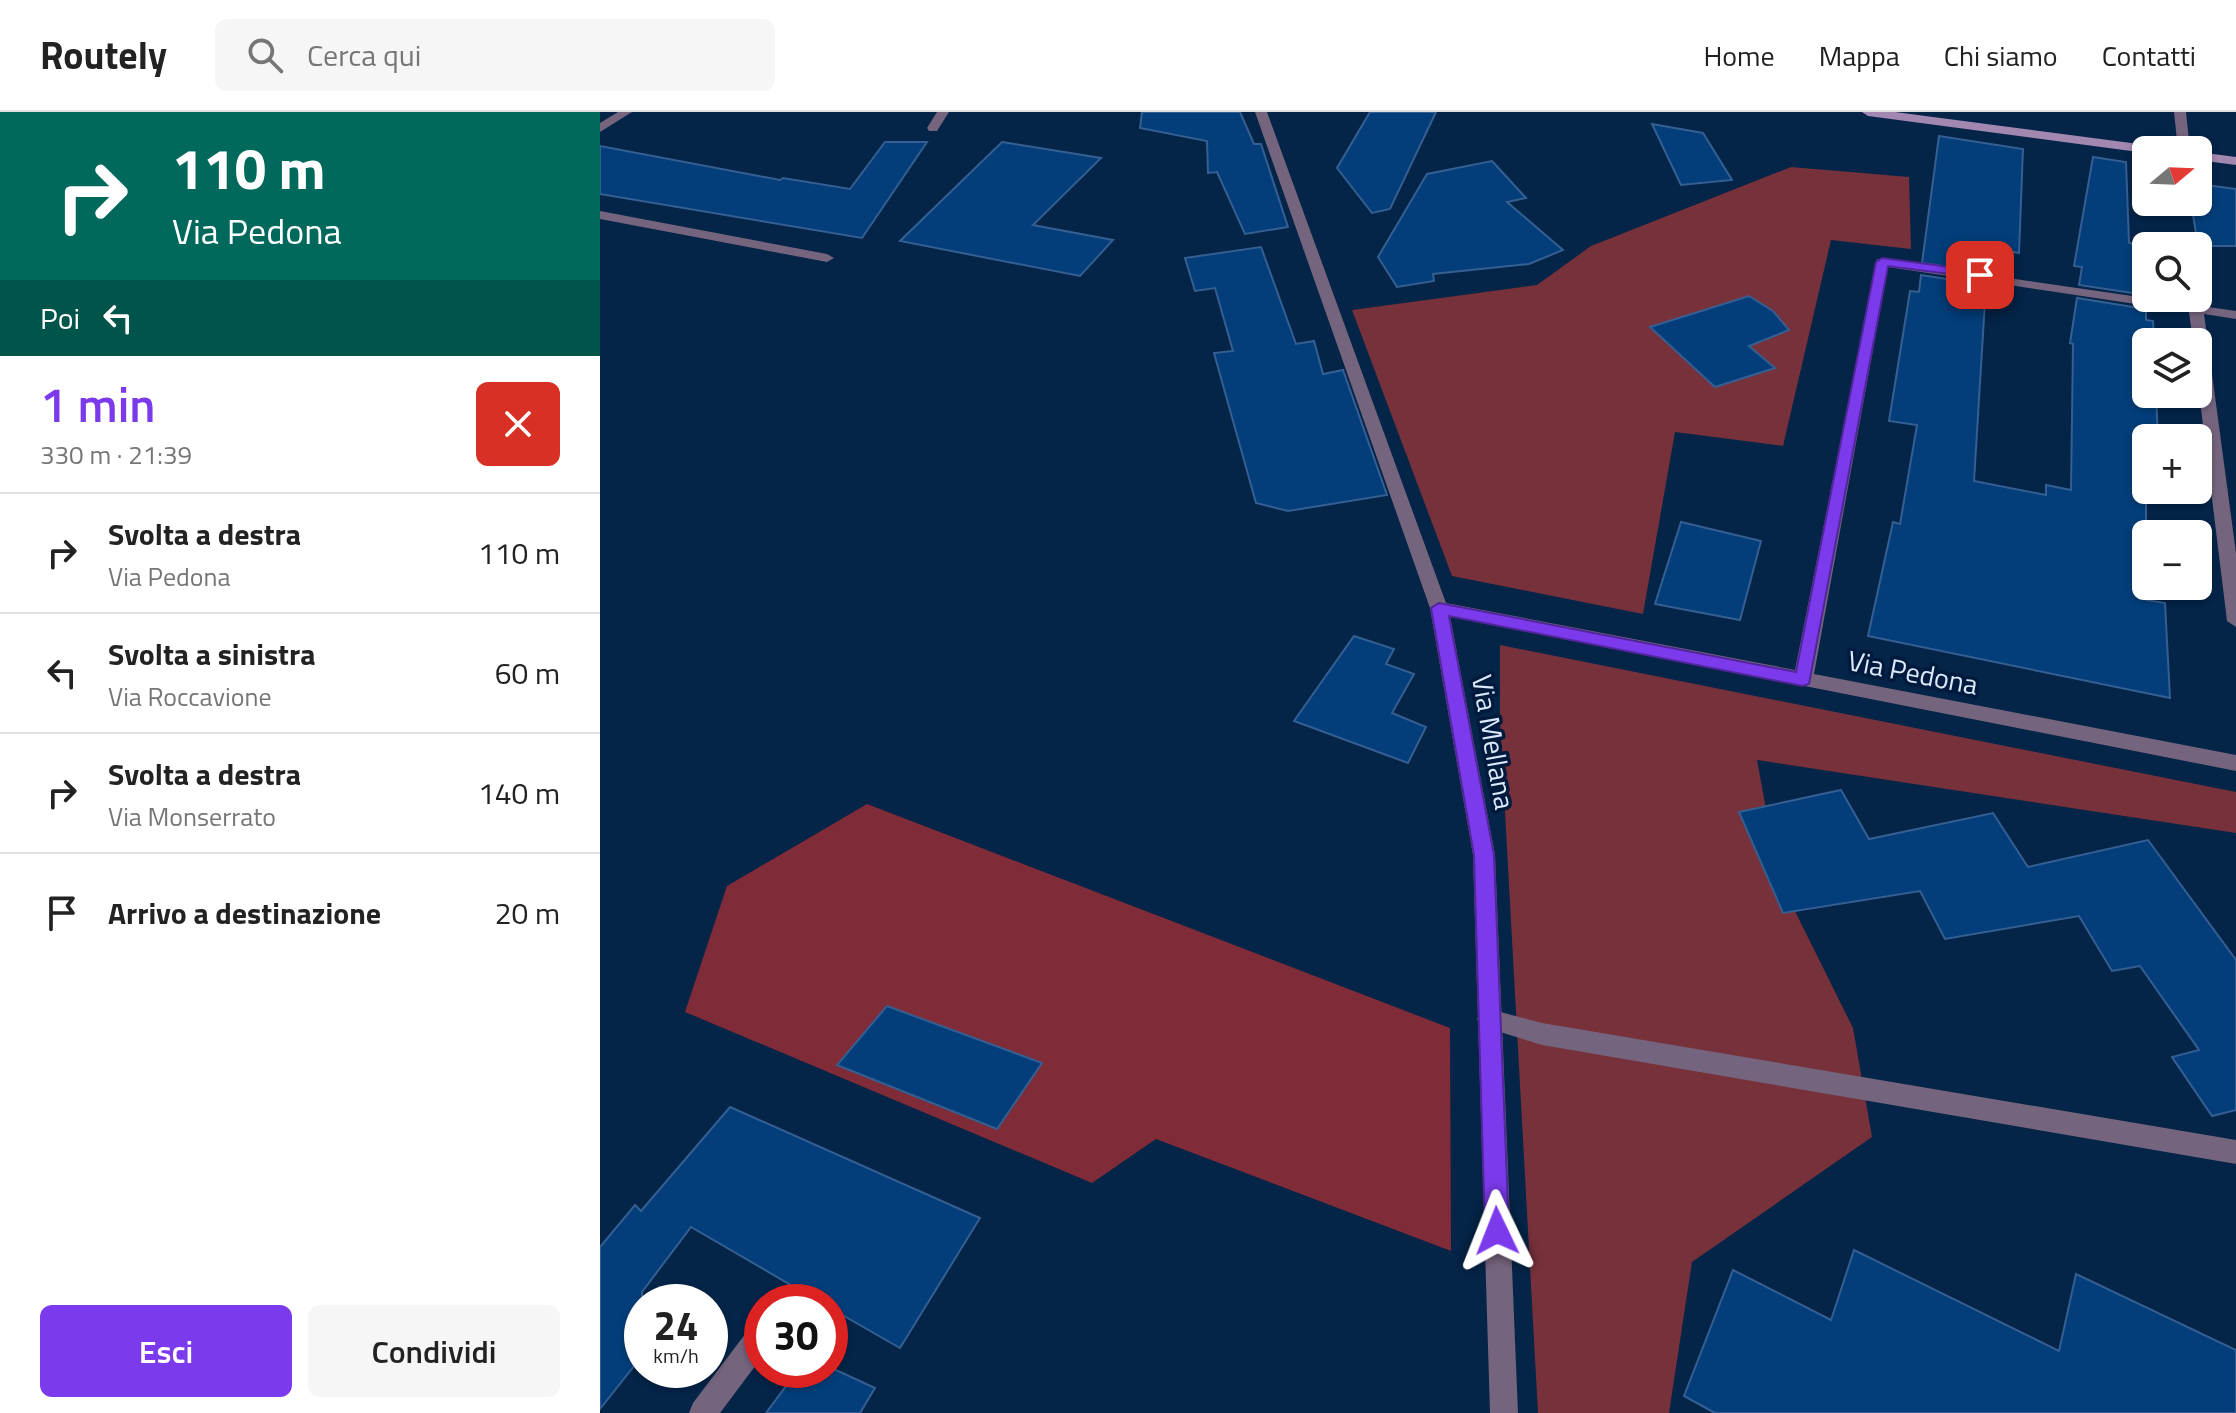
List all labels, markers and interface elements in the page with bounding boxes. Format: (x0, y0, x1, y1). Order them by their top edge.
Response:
search box (215, 19, 775, 91)
text: Routely (40, 26, 167, 84)
text: Cerca qui (307, 32, 421, 78)
icon: search (243, 33, 287, 77)
text: Home (1704, 34, 1775, 77)
text: Mappa (1819, 34, 1900, 77)
text: Chi siamo (1944, 34, 2058, 77)
text: Contatti (2102, 34, 2196, 77)
text: 110 m (172, 126, 325, 211)
north arrow (2132, 136, 2212, 216)
map controls (2132, 136, 2212, 600)
icon: right (40, 144, 144, 248)
text: Via Pedona (172, 203, 342, 258)
button: search (2132, 232, 2212, 312)
pin (1946, 241, 2014, 309)
icon: arrive (1958, 253, 2002, 297)
text: Poi (40, 295, 80, 341)
icon: left (96, 296, 140, 340)
button: layers (2132, 328, 2212, 408)
text: 1 min (40, 368, 155, 441)
button: close (476, 382, 560, 466)
button: + (2132, 424, 2212, 504)
text: 330 m · 21:39 (40, 435, 192, 474)
text: Svolta a destra (108, 511, 301, 557)
button: − (2132, 520, 2212, 600)
text: 110 m (478, 530, 560, 576)
icon: right (40, 531, 84, 575)
text: Via Pedona (108, 557, 231, 596)
text: Svolta a sinistra (108, 631, 316, 677)
street label: Via Pedona (1844, 638, 1982, 706)
text: 60 m (495, 650, 560, 696)
icon: left (40, 651, 84, 695)
street label: Via Mellana (1461, 671, 1527, 813)
text: Via Roccavione (108, 677, 272, 716)
text: Svolta a destra (108, 751, 301, 797)
text: 140 m (478, 770, 560, 816)
icon: right (40, 771, 84, 815)
text: Via Monserrato (108, 797, 276, 836)
text: Arrivo a destinazione (108, 890, 381, 936)
text: 20 m (495, 890, 560, 936)
icon: arrive (40, 891, 84, 935)
position arrow (1455, 1189, 1539, 1273)
speed limit sign: 30 (744, 1284, 848, 1388)
text: 24 (654, 1295, 698, 1356)
button: Esci (40, 1305, 292, 1397)
button: Condividi (308, 1305, 560, 1397)
text: km/h (653, 1340, 699, 1371)

